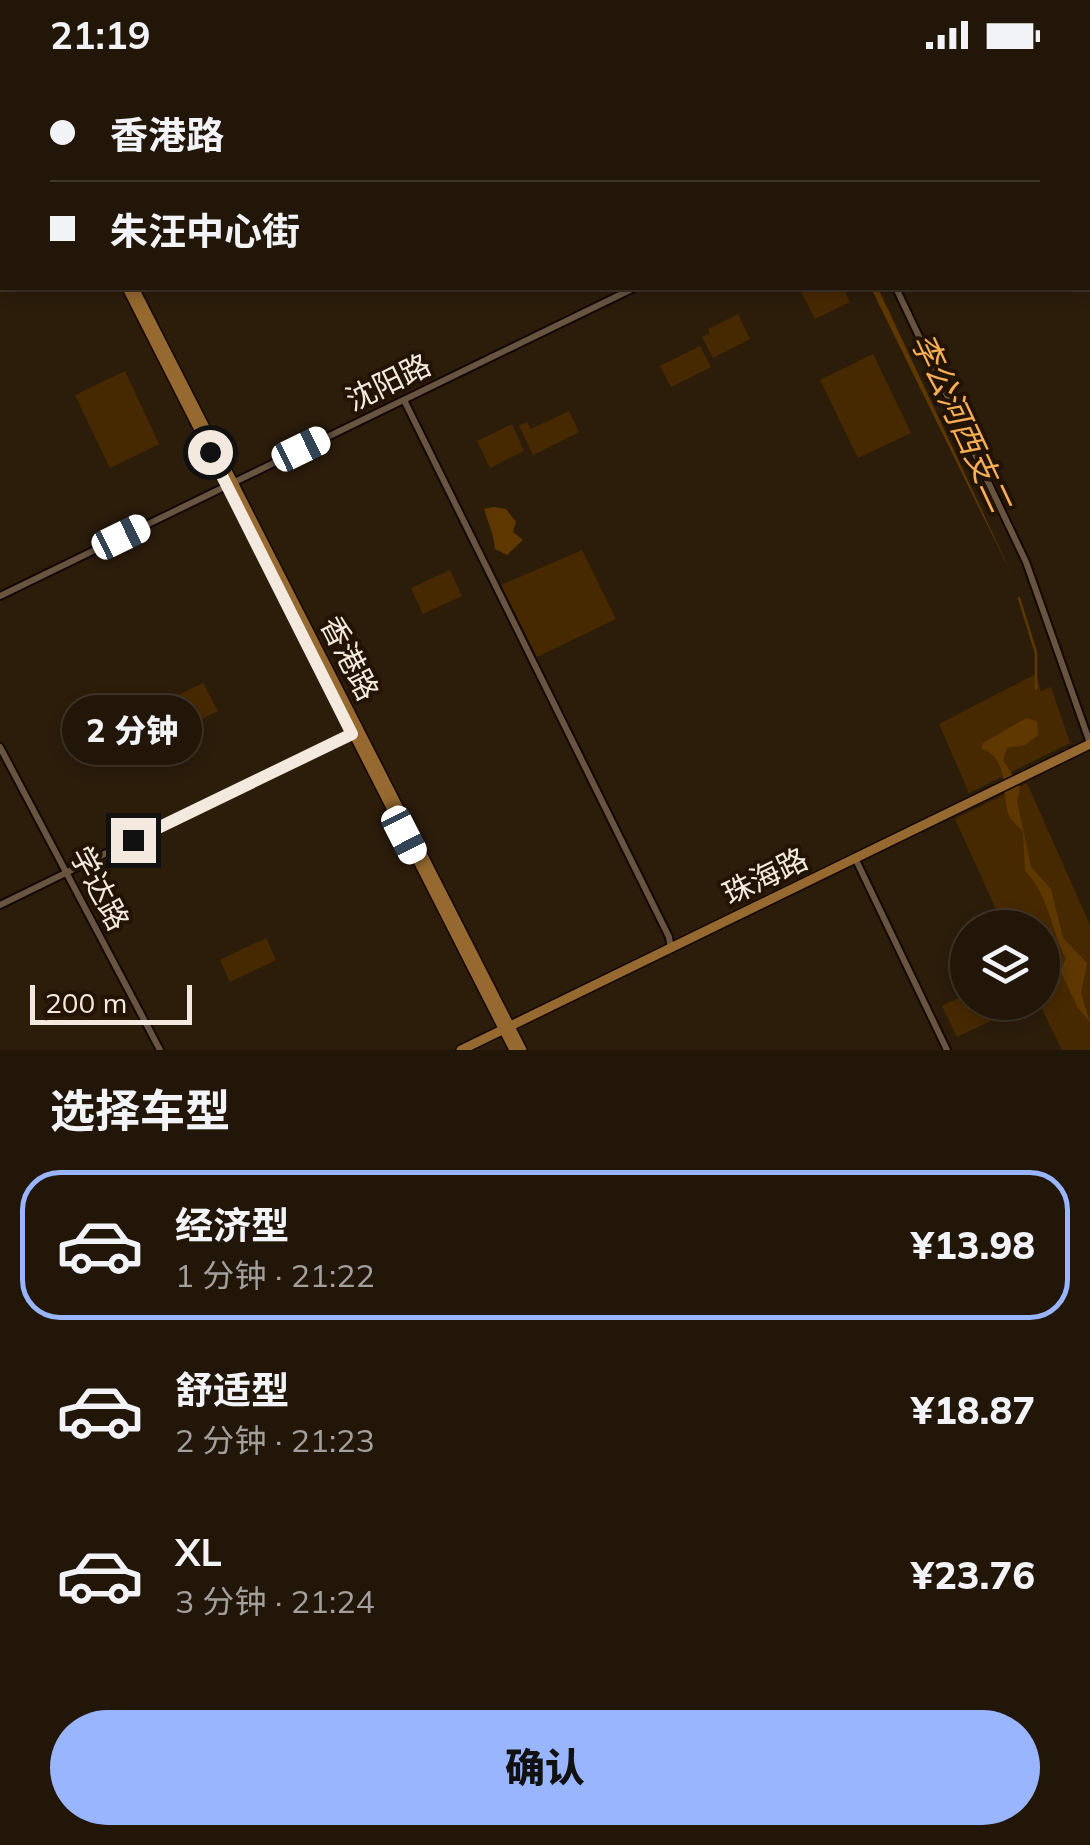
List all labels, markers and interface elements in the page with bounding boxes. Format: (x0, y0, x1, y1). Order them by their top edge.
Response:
text: 21:19 (50, 11, 151, 59)
text: 香港路 (110, 111, 224, 159)
text: 朱汪中心街 (110, 207, 300, 255)
water label: 李公河西支二 (903, 327, 1022, 519)
street label: 沈阳路 (339, 345, 437, 419)
car (267, 422, 335, 476)
route start (188, 430, 233, 475)
car (87, 510, 155, 564)
street label: 香港路 (313, 609, 387, 707)
callout: 2 分钟 (63, 695, 203, 765)
text: 2 分钟 (86, 710, 178, 750)
car (377, 801, 431, 869)
route end (111, 818, 156, 863)
street label: 学达路 (62, 839, 138, 937)
street label: 珠海路 (716, 839, 814, 913)
map controls (950, 910, 1060, 1020)
button: layers (950, 910, 1060, 1020)
scale bar (30, 980, 192, 1024)
text: 200 m (45, 985, 127, 1020)
text: 选择车型 (50, 1082, 230, 1138)
icon: car (55, 1200, 145, 1290)
text: 经济型 (175, 1201, 289, 1249)
text: ¥13.98 (911, 1221, 1035, 1269)
text: 1 分钟 · 21:22 (175, 1255, 375, 1295)
icon: car (55, 1365, 145, 1455)
text: 舒适型 (175, 1366, 289, 1414)
text: ¥18.87 (911, 1386, 1035, 1434)
text: 2 分钟 · 21:23 (175, 1420, 375, 1460)
text: XL (175, 1528, 222, 1576)
icon: car (55, 1530, 145, 1620)
text: ¥23.76 (911, 1551, 1035, 1599)
text: 3 分钟 · 21:24 (175, 1581, 375, 1621)
button: 确认 (50, 1710, 1040, 1825)

